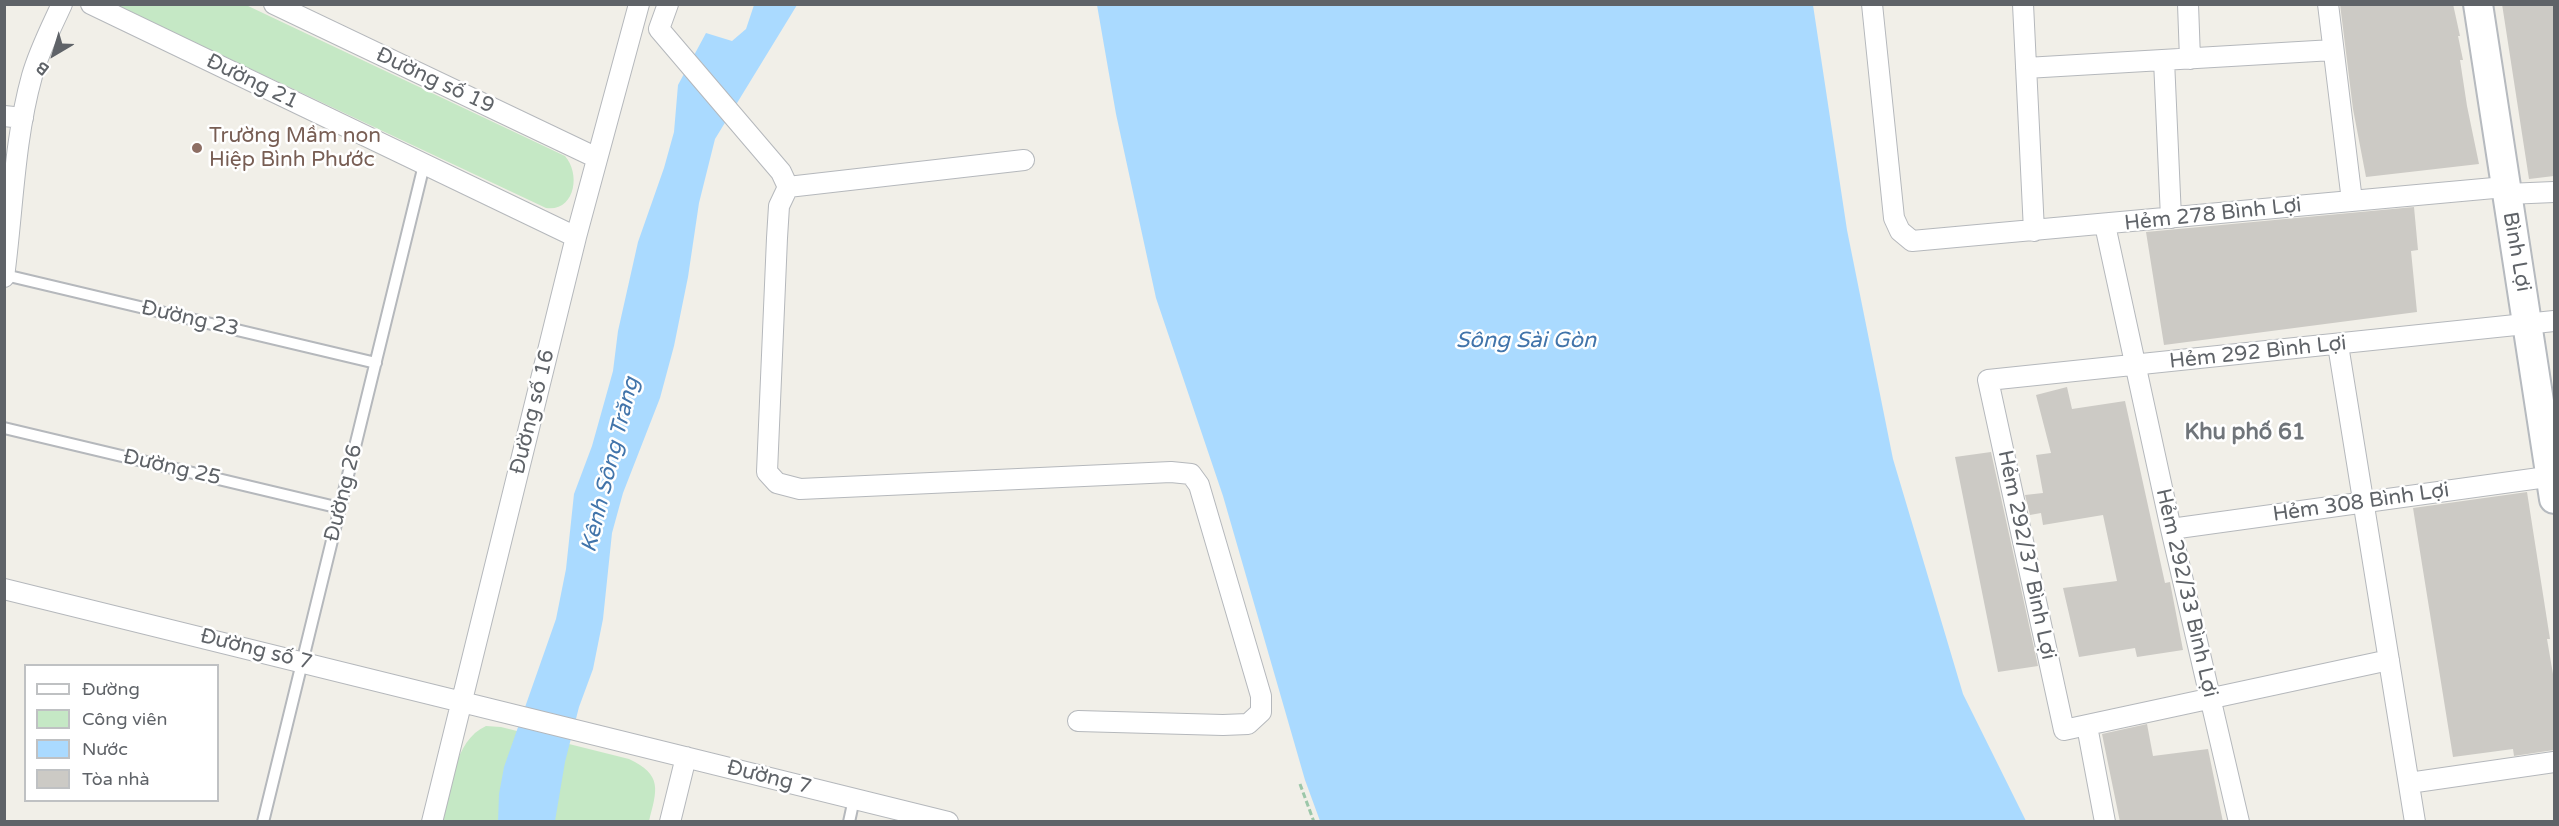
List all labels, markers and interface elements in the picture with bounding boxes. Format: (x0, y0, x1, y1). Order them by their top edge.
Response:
north arrow (24, 24, 84, 84)
street label: Đường số 19 (372, 43, 498, 119)
street label: Đường 21 (202, 49, 302, 115)
text: B (32, 57, 53, 79)
place label: Trường Mầm non Hiệp Bình Phước (209, 123, 381, 173)
marker: Trường Mầm non Hiệp Bình Phước (190, 141, 204, 155)
street label: Hẻm 278 Bình Lợi (2123, 193, 2303, 237)
street label: Bình Lợi (2497, 210, 2535, 294)
street label: Đường 23 (139, 296, 241, 342)
water label: Sông Sài Gòn (1456, 328, 1596, 354)
street label: Hẻm 292 Bình Lợi (2168, 331, 2348, 375)
street label: Đường số 16 (505, 347, 561, 477)
water label: Kênh Sông Trăng (576, 375, 646, 555)
district label: Khu phố 61 (2184, 420, 2306, 446)
street label: Đường 26 (320, 442, 368, 544)
street label: Đường 25 (121, 445, 223, 491)
street label: Hẻm 292/37 Bình Lợi (1991, 448, 2061, 662)
street label: Hẻm 308 Bình Lợi (2271, 478, 2451, 528)
street label: Hẻm 292/33 Bình Lợi (2150, 486, 2222, 700)
street label: Đường số 7 (197, 624, 315, 676)
legend (24, 664, 219, 802)
text: Đường (82, 678, 140, 700)
text: Công viên (82, 708, 167, 730)
text: Nước (82, 738, 128, 760)
street label: Đường 7 (724, 755, 814, 801)
text: Tòa nhà (82, 768, 150, 790)

